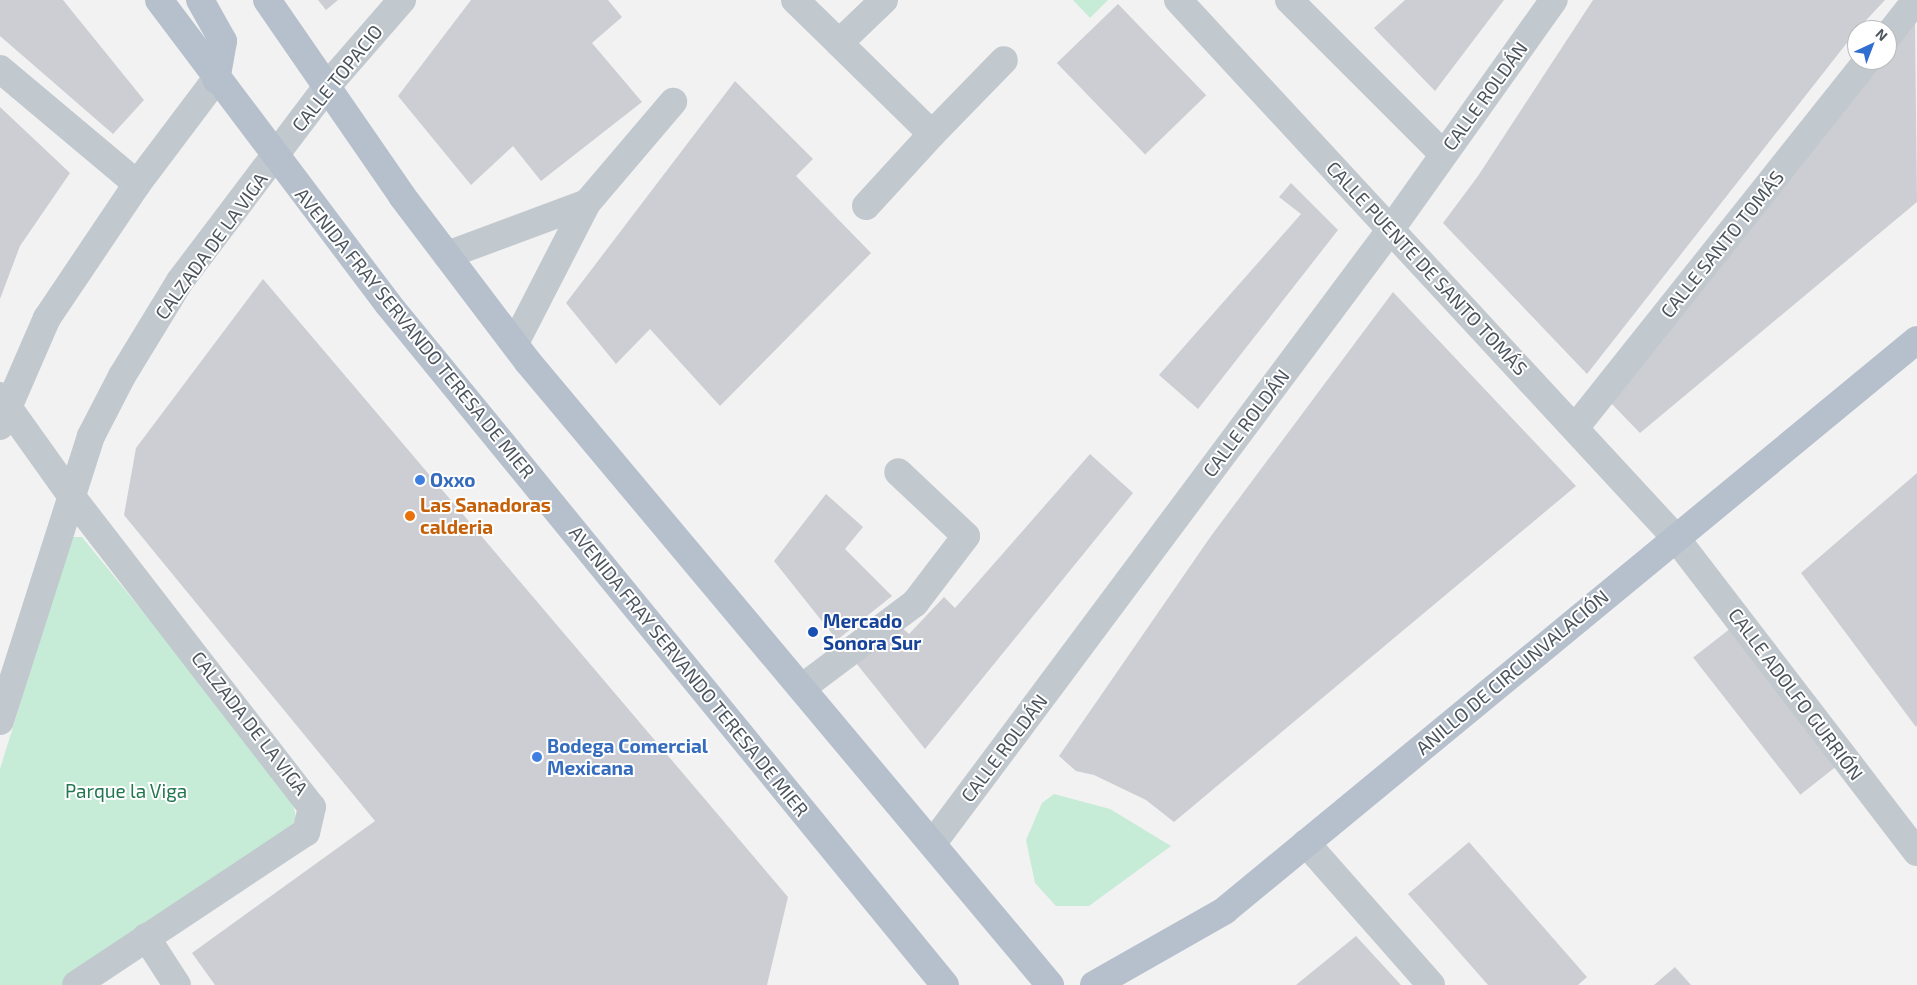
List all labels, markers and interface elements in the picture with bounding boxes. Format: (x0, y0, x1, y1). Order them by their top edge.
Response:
street label: CALLE TOPACIO (287, 20, 387, 136)
north arrow (1847, 20, 1897, 70)
text: N (1872, 25, 1891, 44)
street label: CALLE ROLDÁN (1438, 37, 1532, 155)
street label: CALLE PUENTE DE SANTO TOMÁS (1322, 156, 1532, 380)
street label: CALLE SANTO TOMÁS (1655, 166, 1789, 322)
street label: CALZADA DE LA VIGA (150, 168, 272, 324)
street label: AVENIDA FRAY SERVANDO TERESA DE MIER (290, 182, 540, 484)
street label: CALLE ROLDÁN (1198, 365, 1294, 481)
place label: Oxxo (430, 469, 476, 491)
marker: Oxxo (414, 474, 426, 486)
place label: Las Sanadoras calderia (420, 494, 551, 538)
marker: Las Sanadoras calderia (404, 510, 416, 522)
street label: AVENIDA FRAY SERVANDO TERESA DE MIER (564, 520, 814, 822)
street label: ANILLO DE CIRCUNVALACIÓN (1411, 585, 1613, 759)
street label: CALLE ADOLFO GURRIÓN (1724, 603, 1868, 785)
place label: Mercado Sonora Sur (823, 610, 921, 654)
marker: Mercado Sonora Sur (807, 626, 819, 638)
street label: CALZADA DE LA VIGA (186, 646, 314, 800)
street label: CALLE ROLDÁN (956, 690, 1052, 806)
place label: Bodega Comercial Mexicana (547, 735, 708, 779)
marker: Bodega Comercial Mexicana (531, 751, 543, 763)
park label: Parque la Viga (65, 780, 187, 802)

